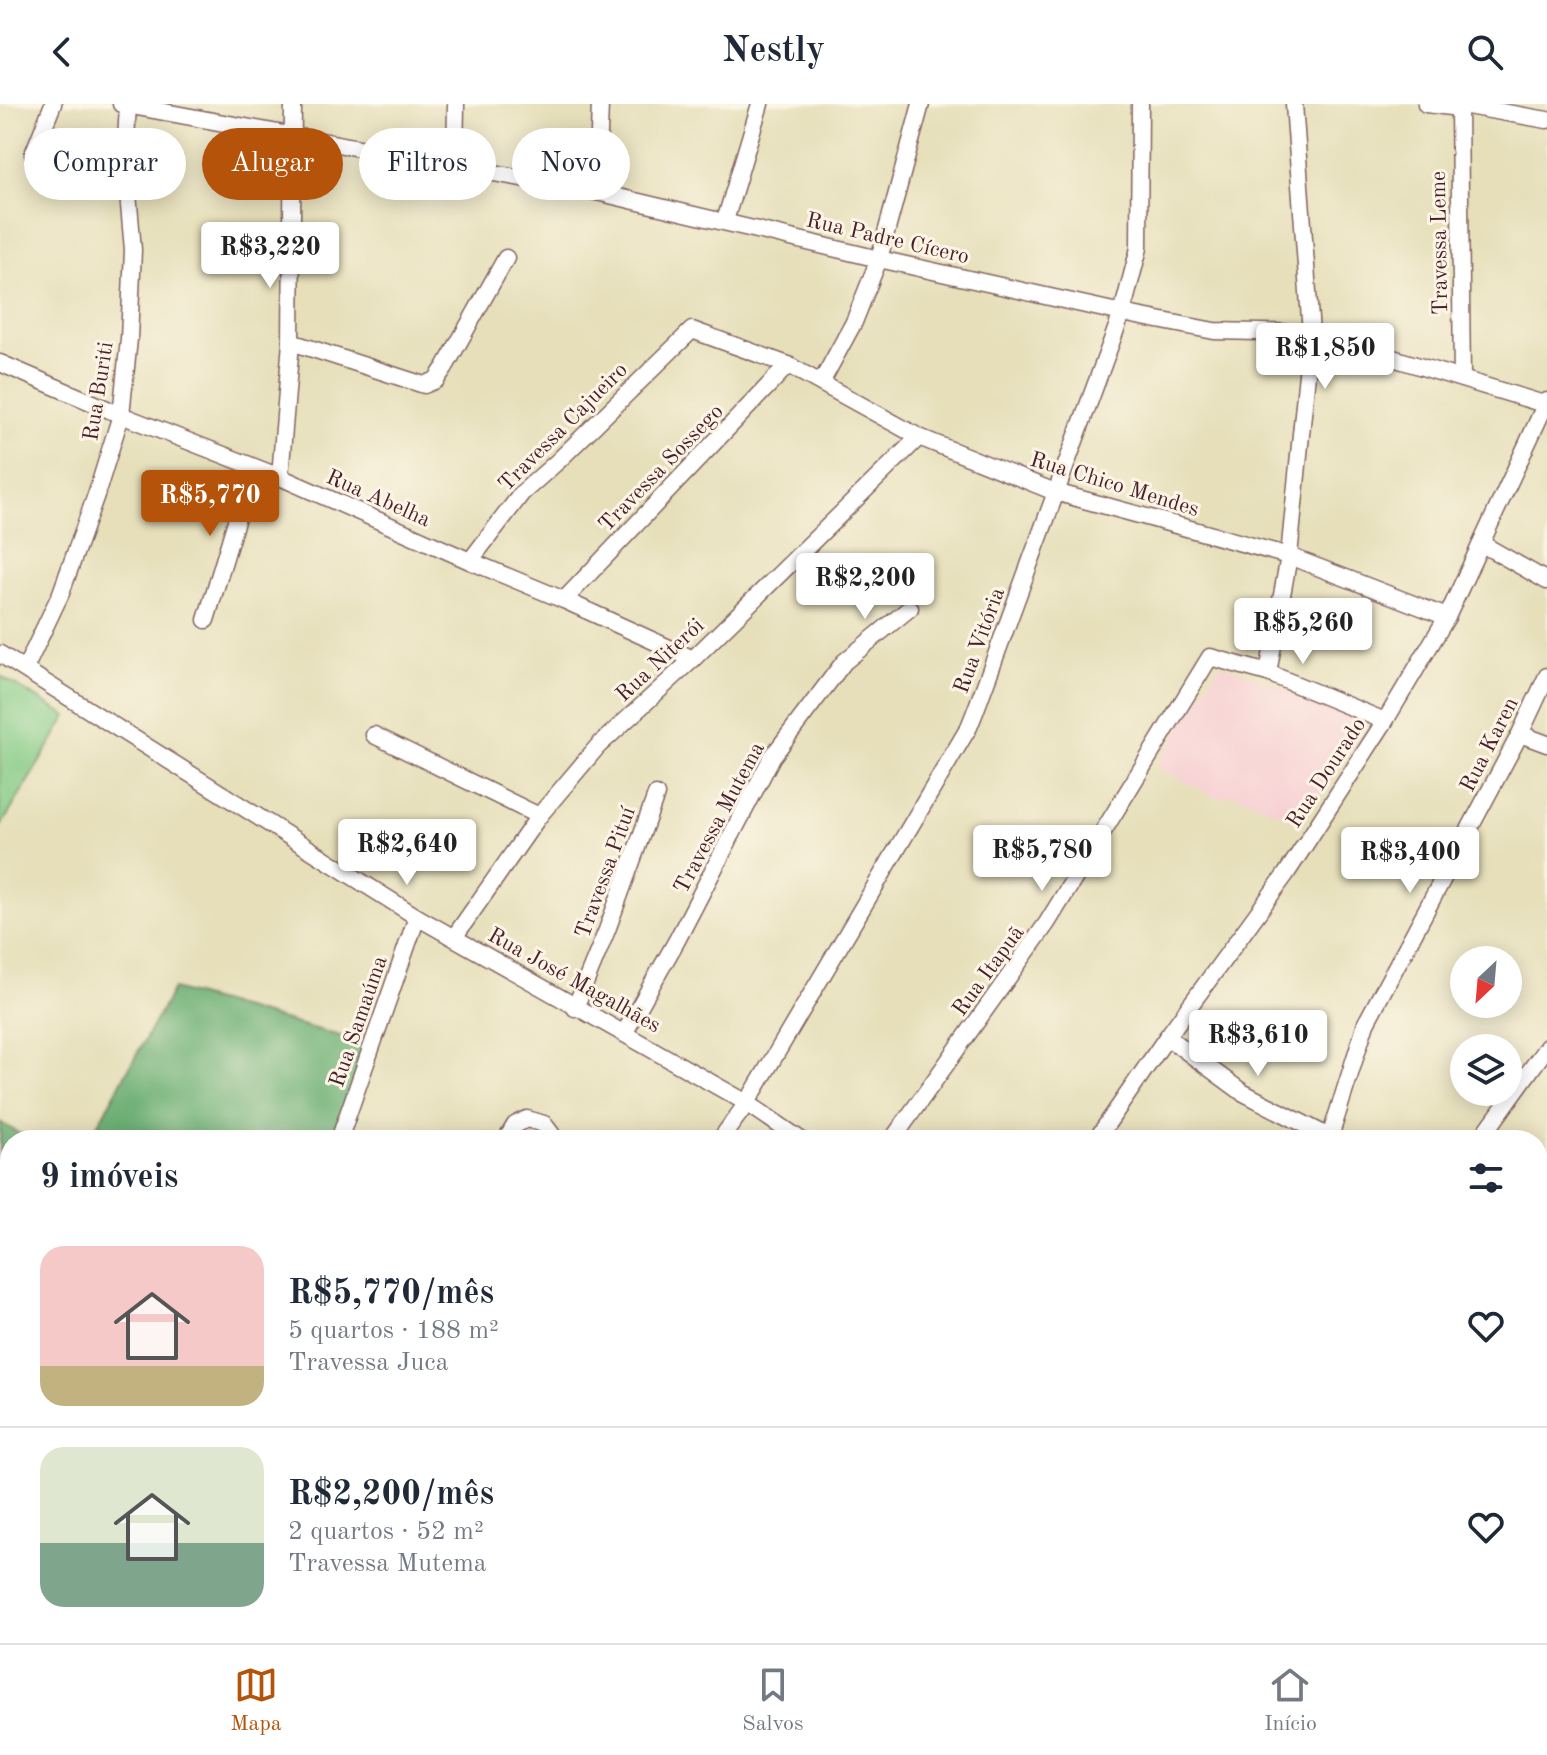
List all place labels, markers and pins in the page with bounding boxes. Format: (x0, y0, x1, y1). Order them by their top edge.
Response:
pin: R$3,220 (196, 222, 344, 290)
pin: R$1,850 (1251, 323, 1399, 391)
pin: R$5,770 (136, 470, 284, 538)
pin: R$2,200 (791, 553, 939, 621)
pin: R$5,260 (1229, 598, 1377, 666)
pin: R$2,640 (333, 819, 481, 887)
pin: R$5,780 (968, 825, 1116, 893)
pin: R$3,400 (1336, 827, 1484, 895)
pin: R$3,610 (1184, 1010, 1332, 1078)

